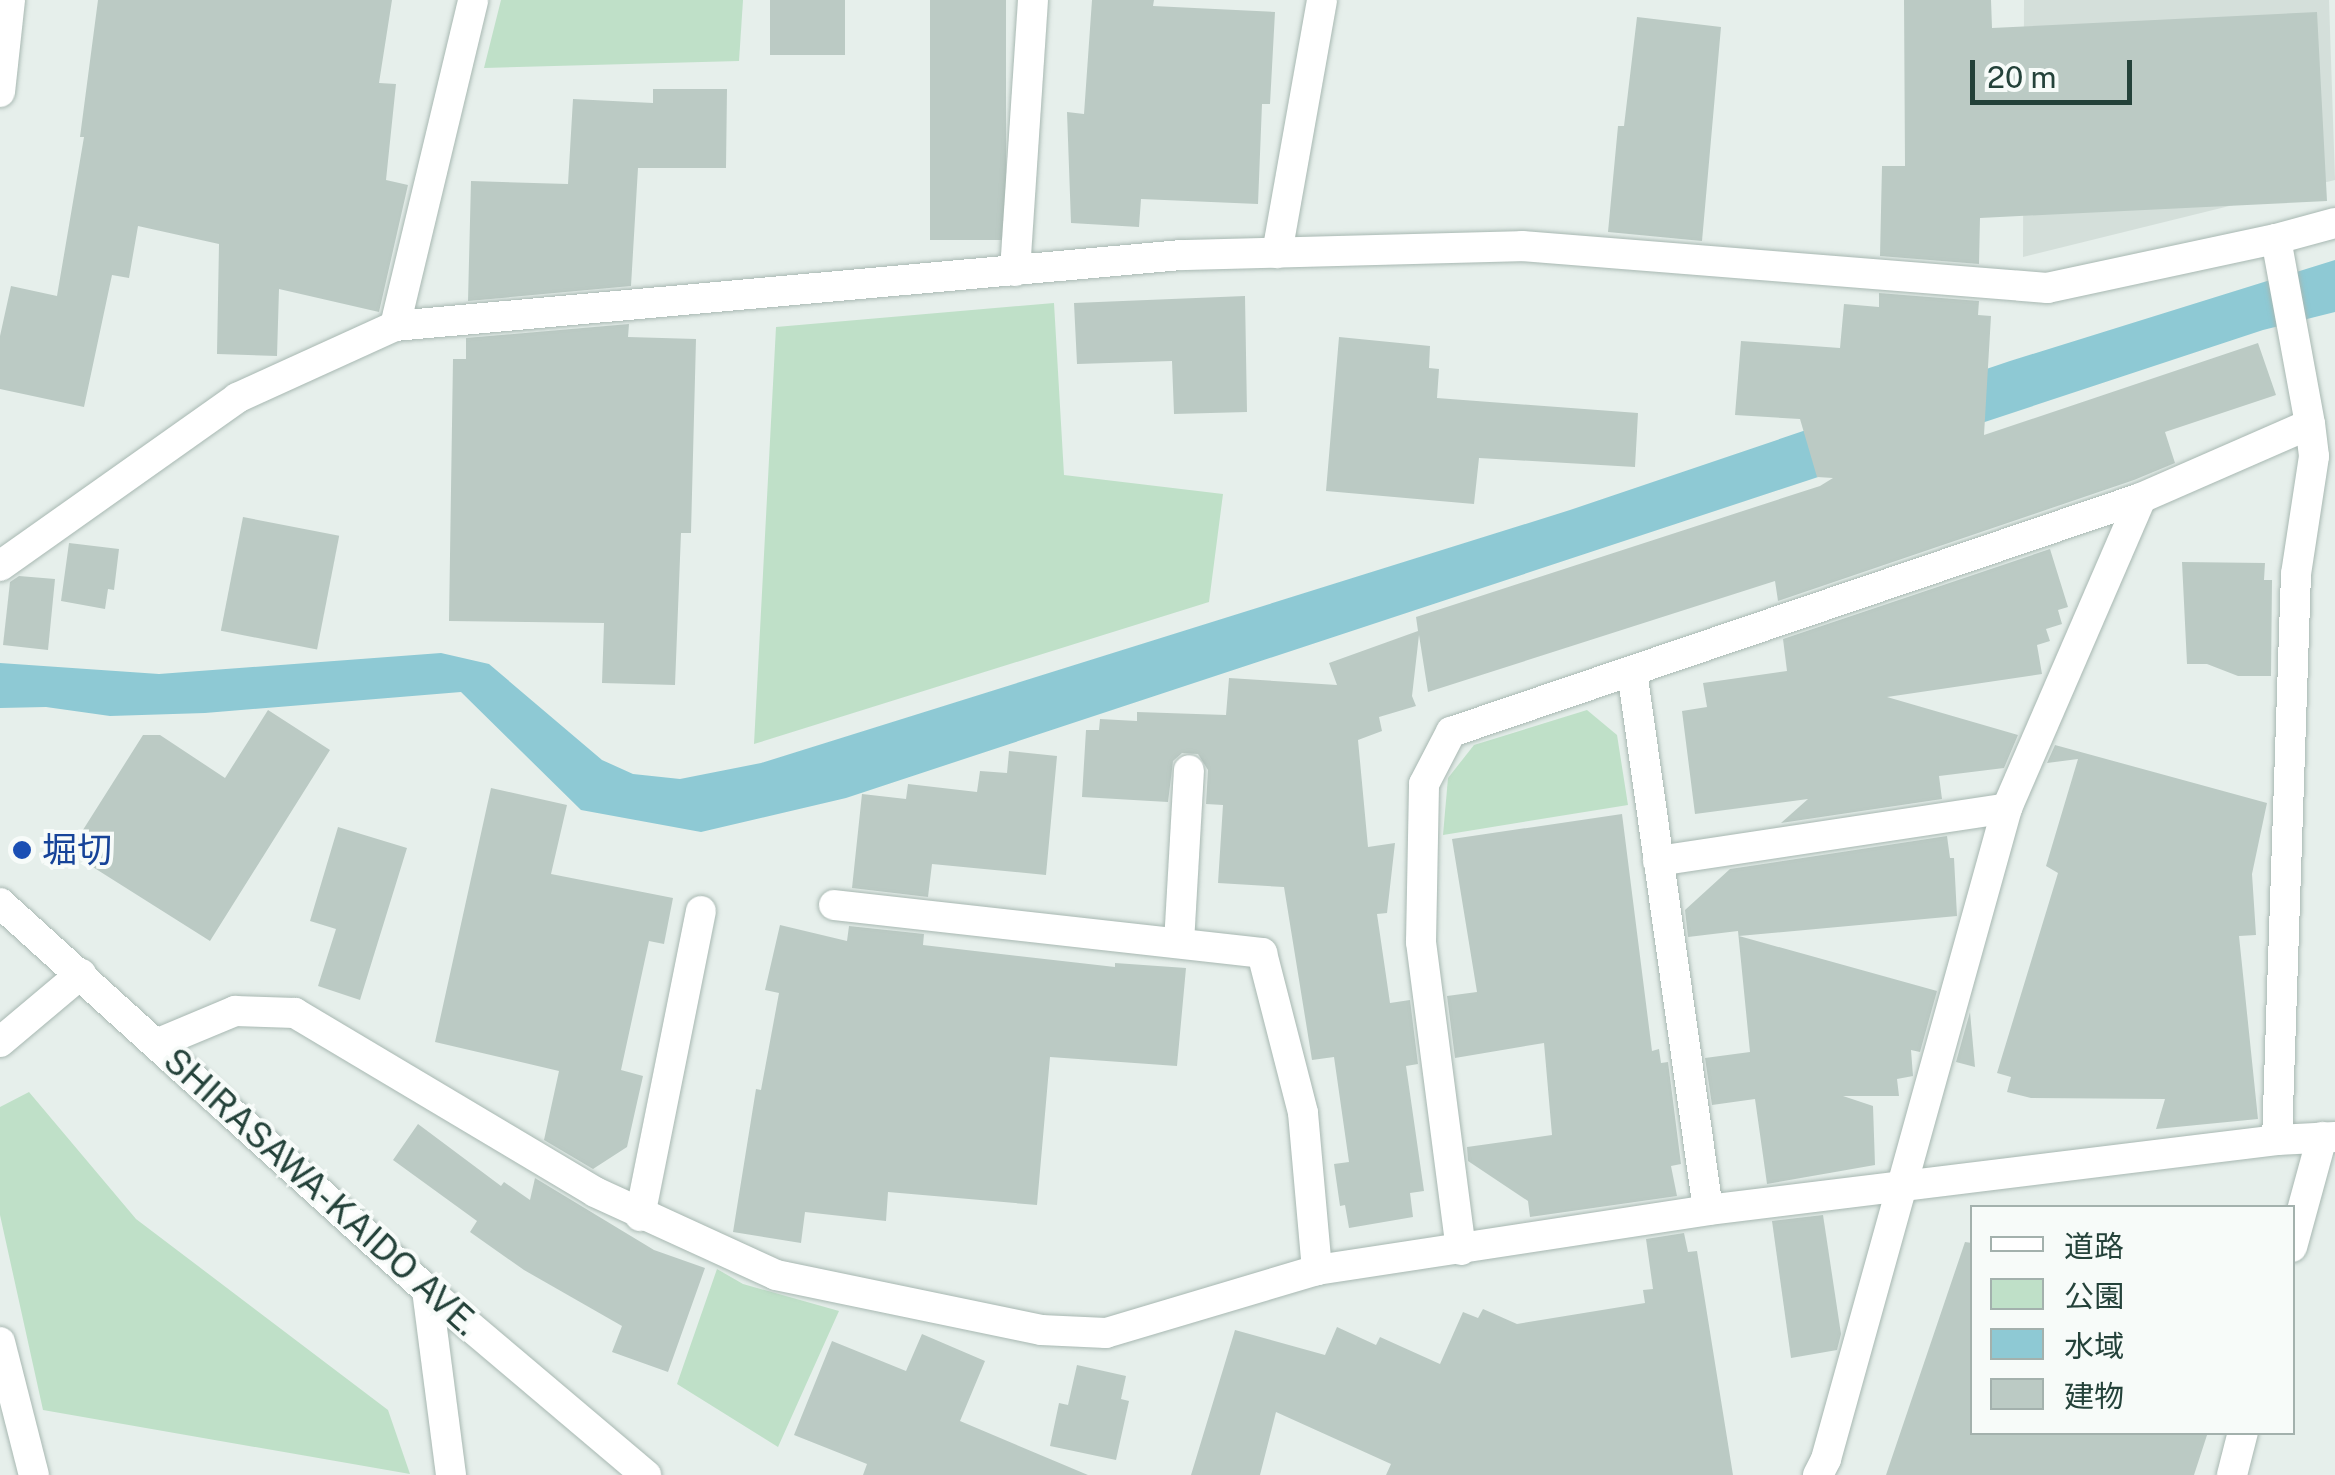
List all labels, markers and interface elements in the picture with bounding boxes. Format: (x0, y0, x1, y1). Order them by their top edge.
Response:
scale bar (1975, 40, 2138, 102)
text: 20 m (1987, 59, 2056, 95)
place label: 堀切 (42, 829, 112, 871)
marker: 堀切 (11, 839, 33, 861)
street label: SHIRASAWA-KAIDO AVE. (155, 1040, 487, 1344)
legend (1970, 1205, 2295, 1435)
text: 道路 (2064, 1228, 2124, 1264)
text: 公園 (2064, 1278, 2124, 1314)
text: 水域 (2064, 1328, 2124, 1364)
text: 建物 (2064, 1378, 2124, 1414)

